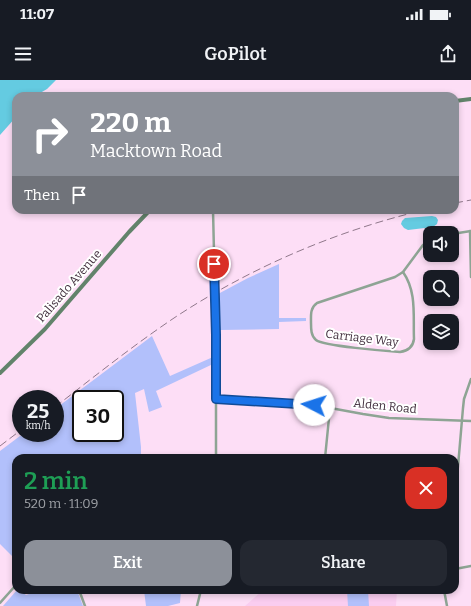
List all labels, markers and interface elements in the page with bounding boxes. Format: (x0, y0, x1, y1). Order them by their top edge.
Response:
text: 11:07 (20, 5, 54, 23)
icon: menu (12, 43, 34, 65)
text: GoPilot (204, 43, 267, 65)
icon: share (437, 43, 459, 65)
text: 220 m (90, 106, 171, 139)
icon: right (24, 108, 76, 160)
text: Macktown Road (90, 140, 222, 162)
icon: arrive (68, 184, 90, 206)
text: Then (24, 186, 60, 204)
map controls (423, 226, 459, 350)
button: sound (423, 226, 459, 262)
street label: Palisado Avenue (34, 247, 104, 325)
pin (197, 247, 231, 281)
icon: arrive (203, 253, 225, 275)
button: search (423, 270, 459, 306)
button: layers (423, 314, 459, 350)
street label: Carriage Way (325, 327, 400, 350)
position arrow (293, 384, 335, 426)
speed limit sign: 30 (72, 390, 124, 442)
street label: Alden Road (353, 396, 417, 416)
text: 25 (27, 399, 49, 423)
text: km/h (26, 420, 50, 432)
text: 2 min (24, 467, 88, 495)
button: close (405, 467, 447, 509)
text: 520 m · 11:09 (24, 496, 98, 511)
button: Exit (24, 540, 232, 586)
button: Share (240, 540, 447, 586)

